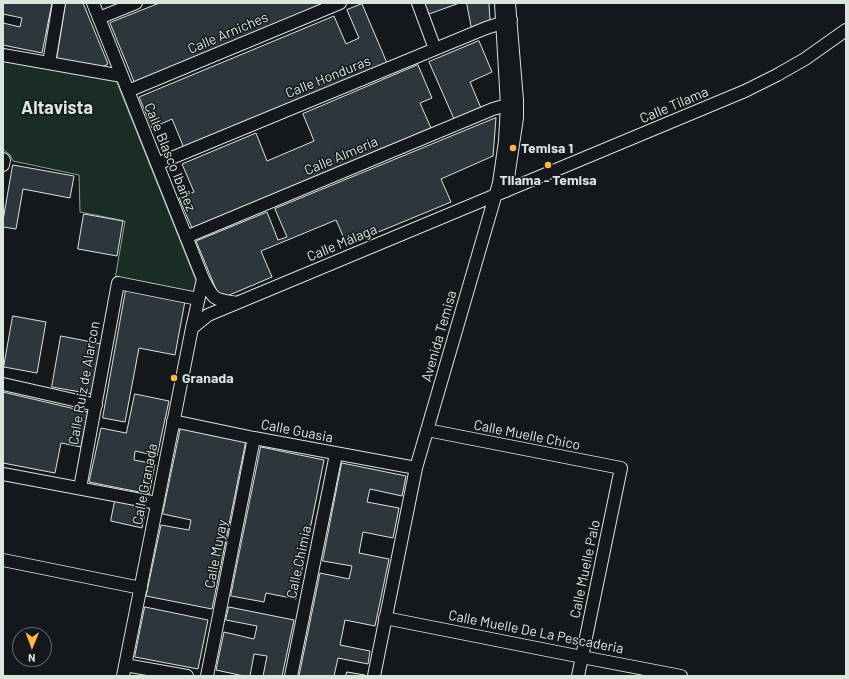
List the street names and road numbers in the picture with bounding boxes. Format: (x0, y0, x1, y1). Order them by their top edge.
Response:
street label: Calle Arniches (185, 9, 271, 57)
street label: Calle Honduras (283, 52, 373, 102)
street label: Calle Tilama (637, 83, 711, 127)
street label: Calle Blasco Ibañez (141, 100, 199, 214)
street label: Calle Almería (302, 133, 380, 179)
street label: Calle Málaga (304, 221, 380, 265)
street label: Avenida Temisa (418, 288, 460, 384)
street label: Calle Ruiz de Alarcon (65, 320, 103, 446)
street label: Calle Guasia (260, 416, 334, 446)
street label: Calle Muelle Chico (472, 416, 582, 454)
street label: Calle Granada (129, 442, 161, 526)
street label: Calle Muyay (201, 518, 231, 590)
street label: Calle Muelle Palo (566, 518, 604, 620)
street label: Calle Chimia (283, 524, 315, 600)
street label: Calle Muelle De La Pescaderia (447, 607, 625, 657)

